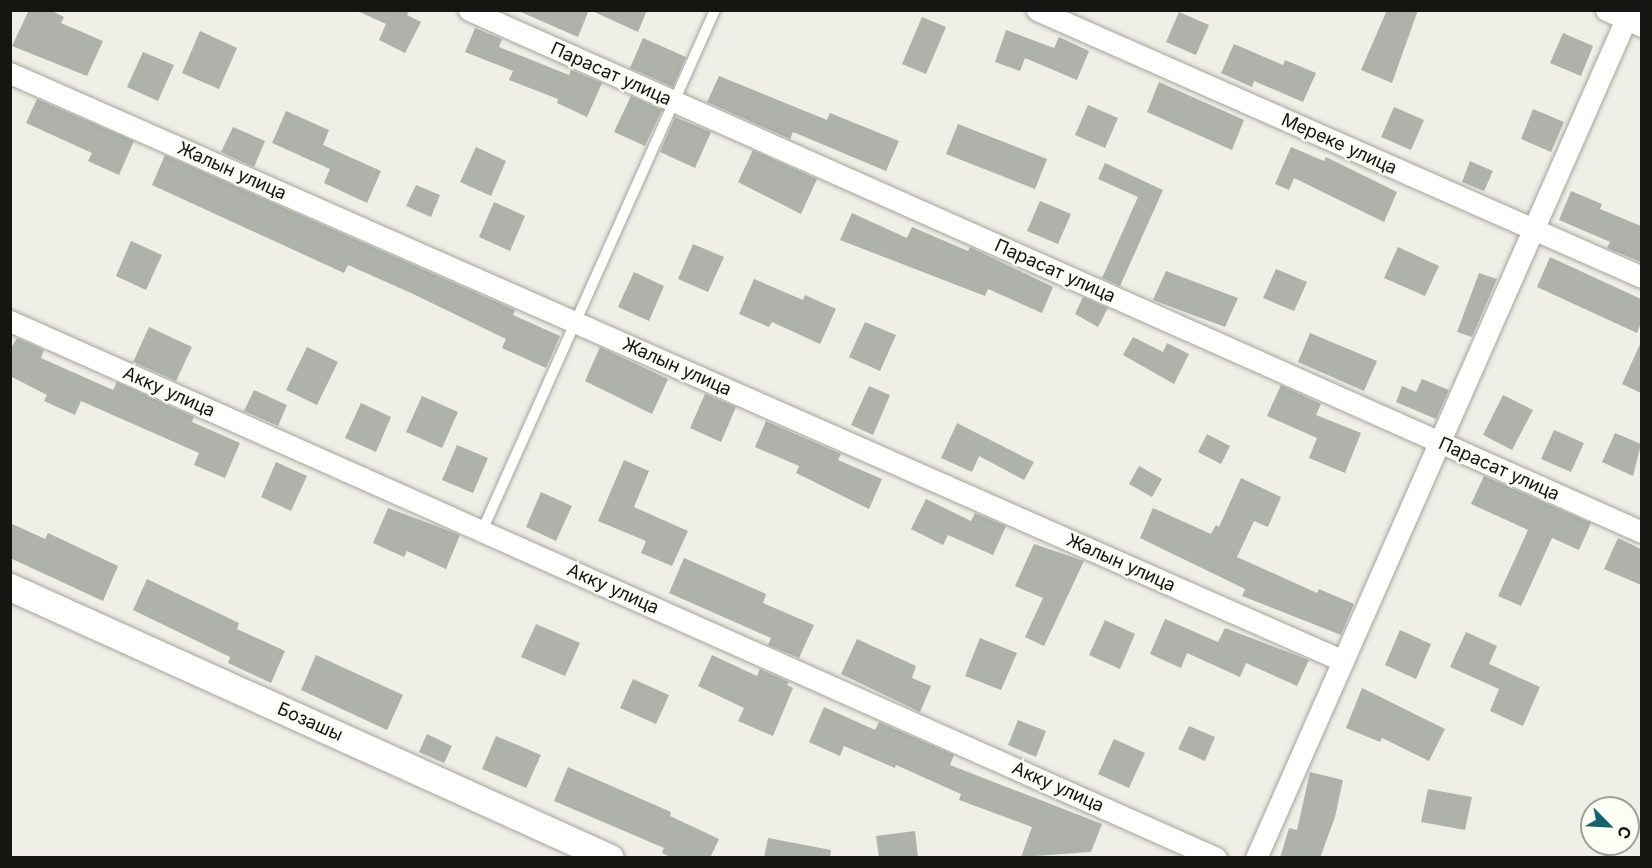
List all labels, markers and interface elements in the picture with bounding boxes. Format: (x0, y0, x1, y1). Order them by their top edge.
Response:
street label: Парасат улица (547, 38, 675, 110)
street label: Мереке улица (1278, 109, 1400, 179)
street label: Жалын улица (174, 137, 290, 205)
street label: Парасат улица (991, 235, 1119, 307)
street label: Жалын улица (619, 333, 735, 401)
street label: Акку улица (120, 362, 218, 422)
street label: Парасат улица (1435, 433, 1563, 505)
street label: Жалын улица (1063, 529, 1179, 597)
street label: Акку улица (564, 559, 662, 619)
street label: Бозашы (274, 698, 346, 746)
street label: Акку улица (1009, 757, 1107, 817)
north arrow (1580, 796, 1640, 856)
text: С (1613, 823, 1636, 842)

